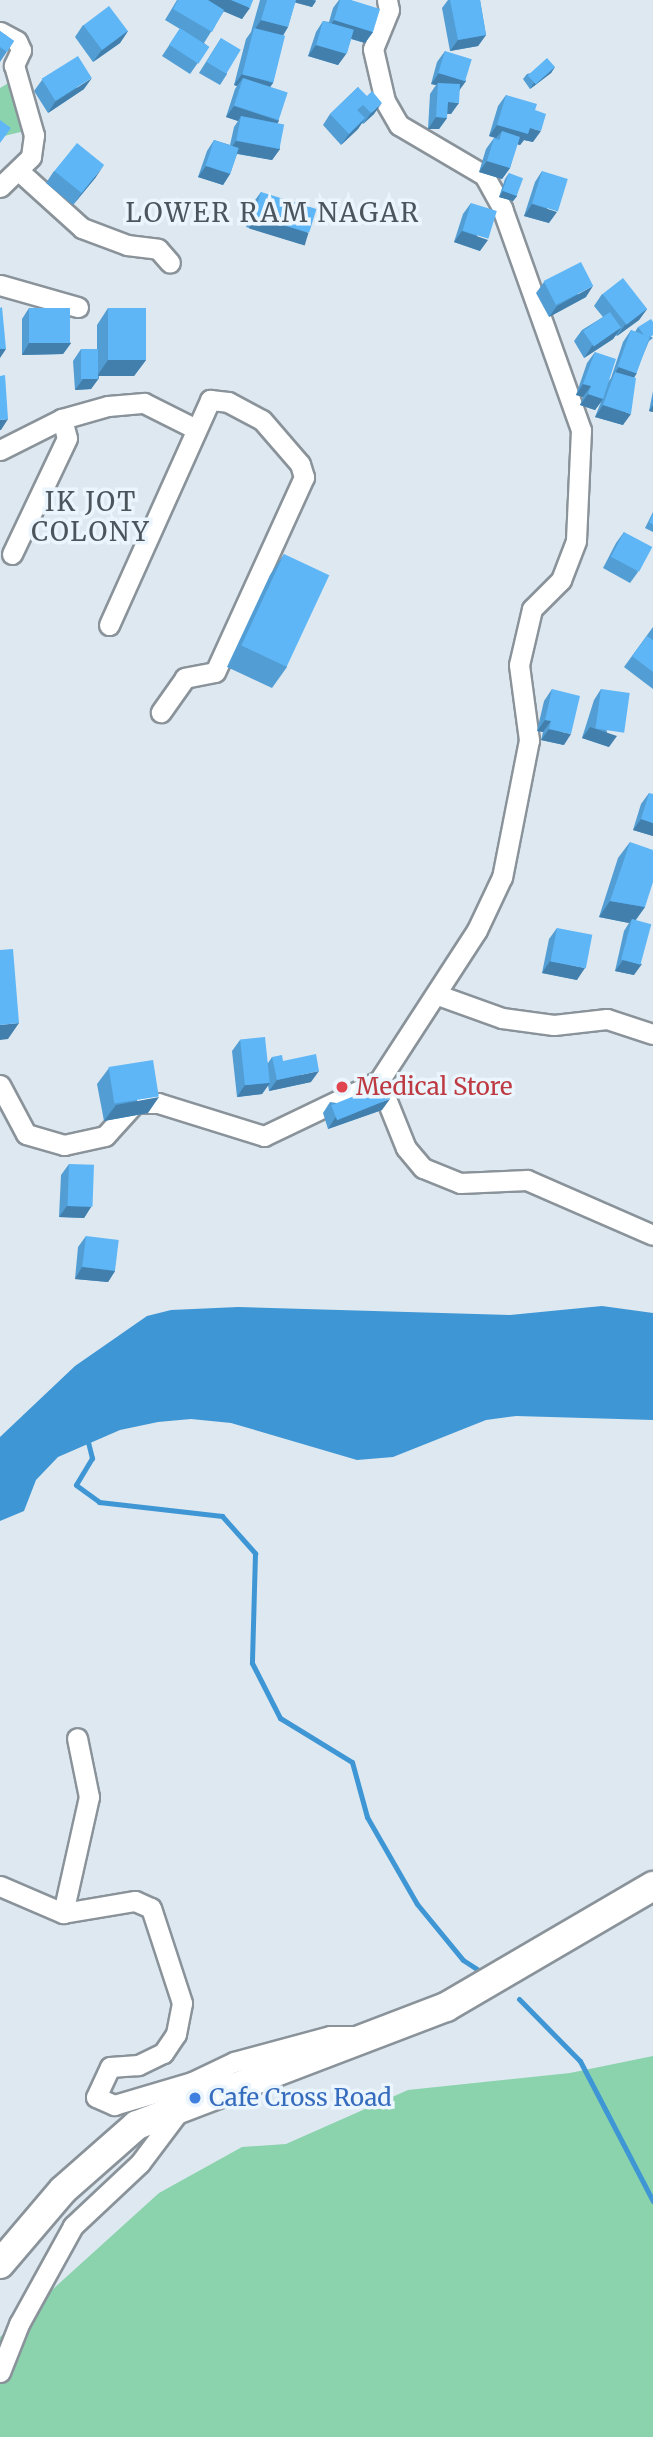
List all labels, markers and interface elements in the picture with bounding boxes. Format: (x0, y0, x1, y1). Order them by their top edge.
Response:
district label: LOWER RAM NAGAR (127, 197, 419, 229)
district label: IK JOT COLONY (32, 486, 150, 548)
place label: Medical Store (356, 1073, 512, 1101)
marker: Medical Store (334, 1079, 350, 1095)
place label: Cafe Cross Road (209, 2084, 392, 2112)
marker: Cafe Cross Road (187, 2090, 203, 2106)

